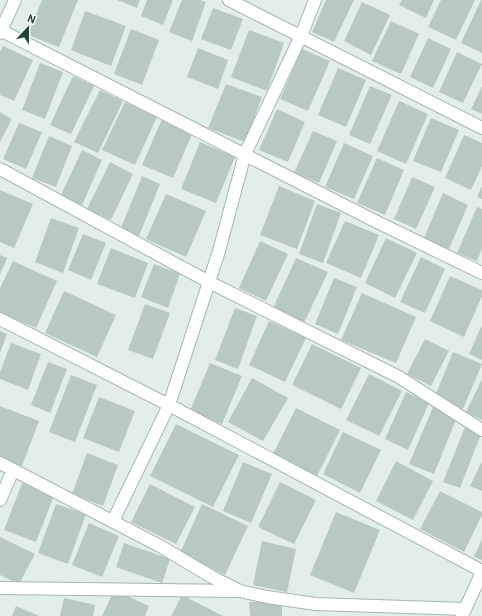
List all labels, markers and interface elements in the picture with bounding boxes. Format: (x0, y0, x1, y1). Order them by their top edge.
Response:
north arrow (8, 8, 48, 48)
text: N (25, 12, 38, 28)

